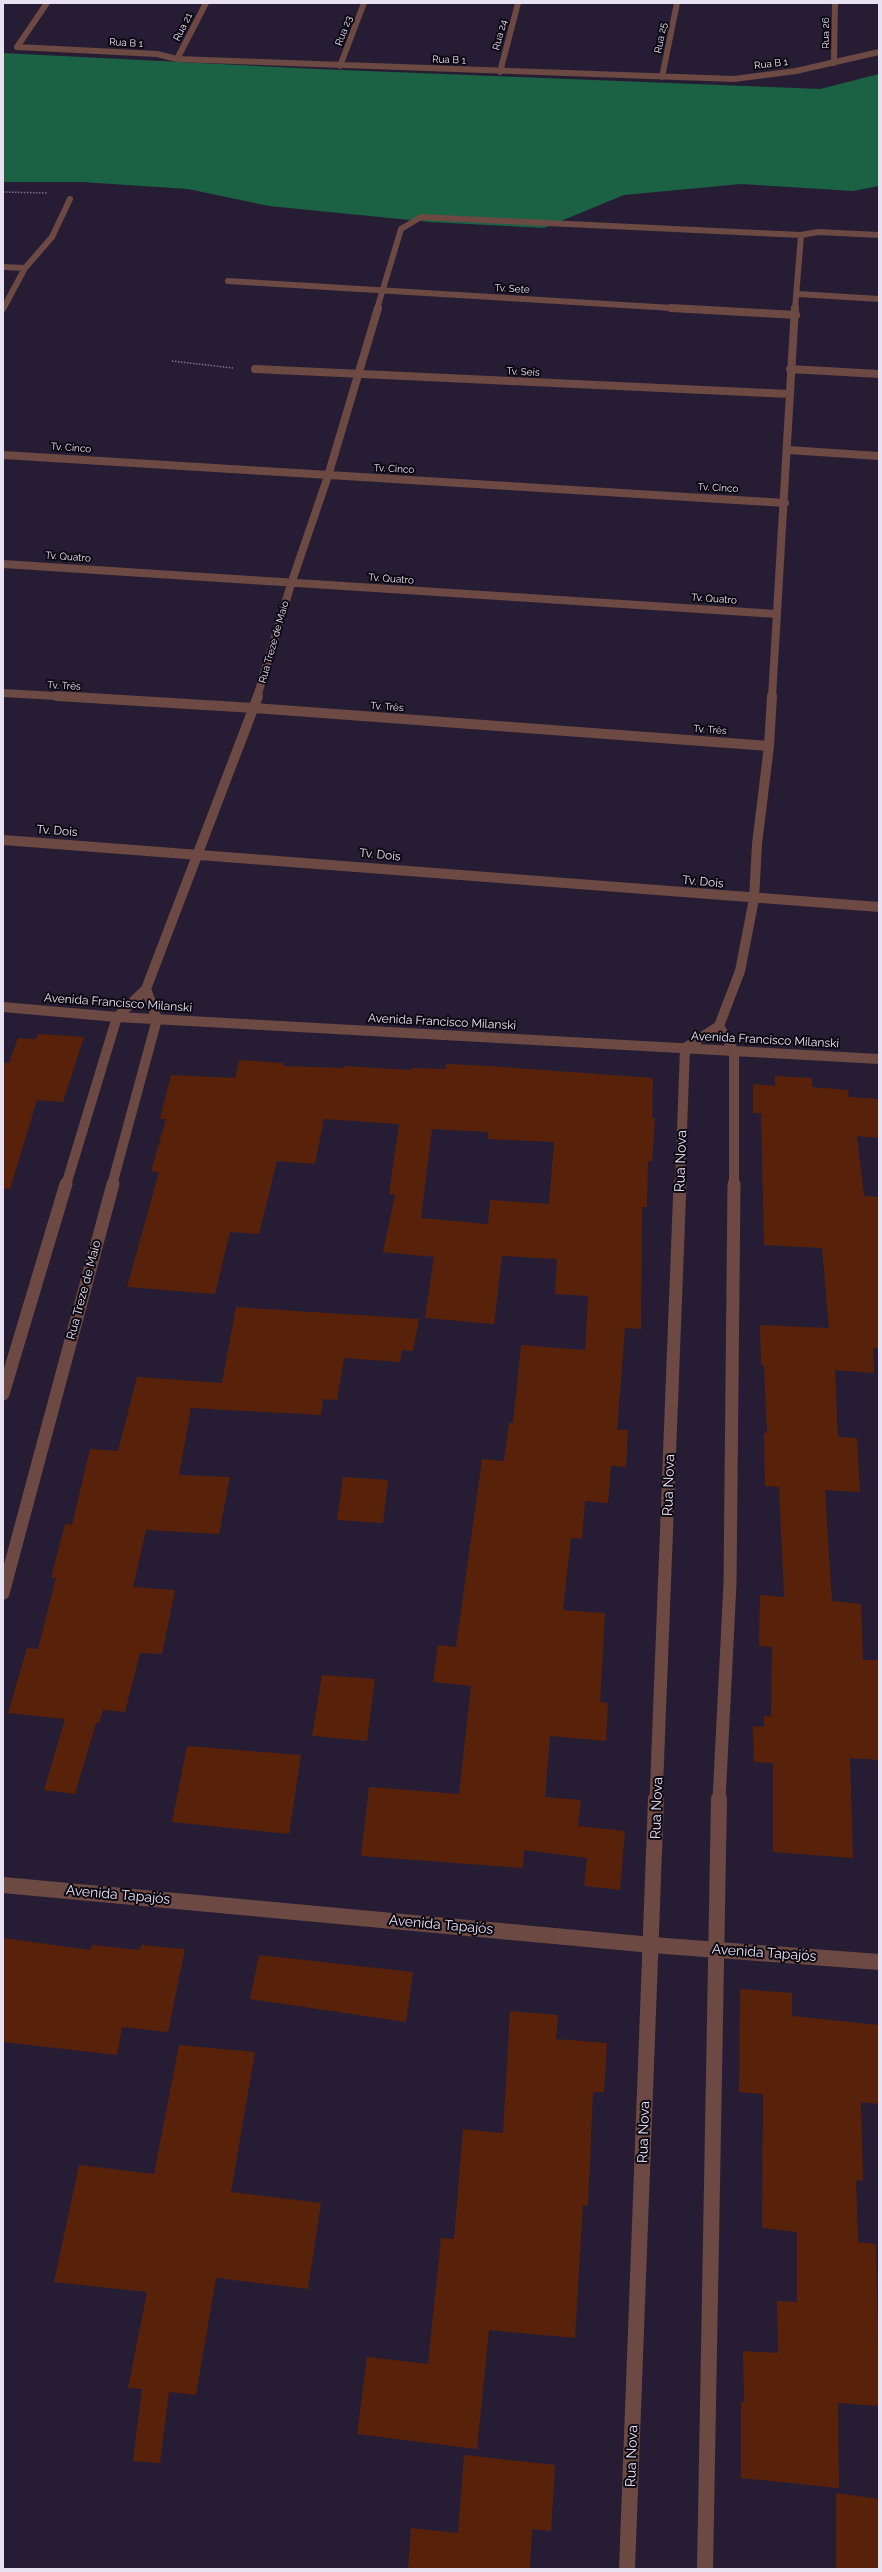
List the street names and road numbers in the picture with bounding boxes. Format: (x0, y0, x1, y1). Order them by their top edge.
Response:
street label: Rua 21 (171, 11, 195, 43)
street label: Rua 23 (333, 14, 355, 48)
street label: Rua 26 (820, 17, 832, 49)
street label: Rua 24 (490, 18, 510, 52)
street label: Rua 25 (652, 22, 670, 54)
street label: Rua B 1 (109, 36, 143, 50)
street label: Rua B 1 (432, 53, 466, 67)
street label: Rua B 1 (753, 56, 789, 72)
street label: Tv. Sete (494, 282, 530, 296)
street label: Tv. Seis (506, 365, 540, 379)
street label: Tv. Cinco (50, 441, 92, 455)
street label: Tv. Cinco (373, 462, 415, 476)
street label: Tv. Cinco (697, 481, 739, 495)
street label: Tv. Quatro (45, 549, 91, 565)
street label: Tv. Quatro (368, 571, 414, 587)
street label: Tv. Quatro (691, 591, 737, 607)
street label: Rua Treze de Maio (257, 600, 291, 684)
street label: Tv. Três (47, 679, 81, 693)
street label: Tv. Três (370, 700, 404, 714)
street label: Tv. Três (693, 723, 727, 737)
street label: Tv. Dois (36, 822, 78, 840)
street label: Tv. Dois (359, 846, 401, 864)
street label: Tv. Dois (682, 873, 724, 891)
street label: Avenida Francisco Milanski (43, 991, 193, 1015)
street label: Avenida Francisco Milanski (368, 1011, 516, 1033)
street label: Avenida Francisco Milanski (691, 1029, 839, 1051)
street label: Rua Nova (672, 1130, 690, 1192)
street label: Rua Treze de Maio (64, 1239, 104, 1341)
street label: Rua Nova (660, 1454, 678, 1516)
street label: Rua Nova (648, 1777, 666, 1839)
street label: Avenida Tapajós (65, 1882, 171, 1908)
street label: Avenida Tapajós (388, 1912, 494, 1938)
street label: Avenida Tapajós (711, 1941, 817, 1965)
street label: Rua Nova (635, 2101, 653, 2163)
street label: Rua Nova (623, 2425, 641, 2487)

